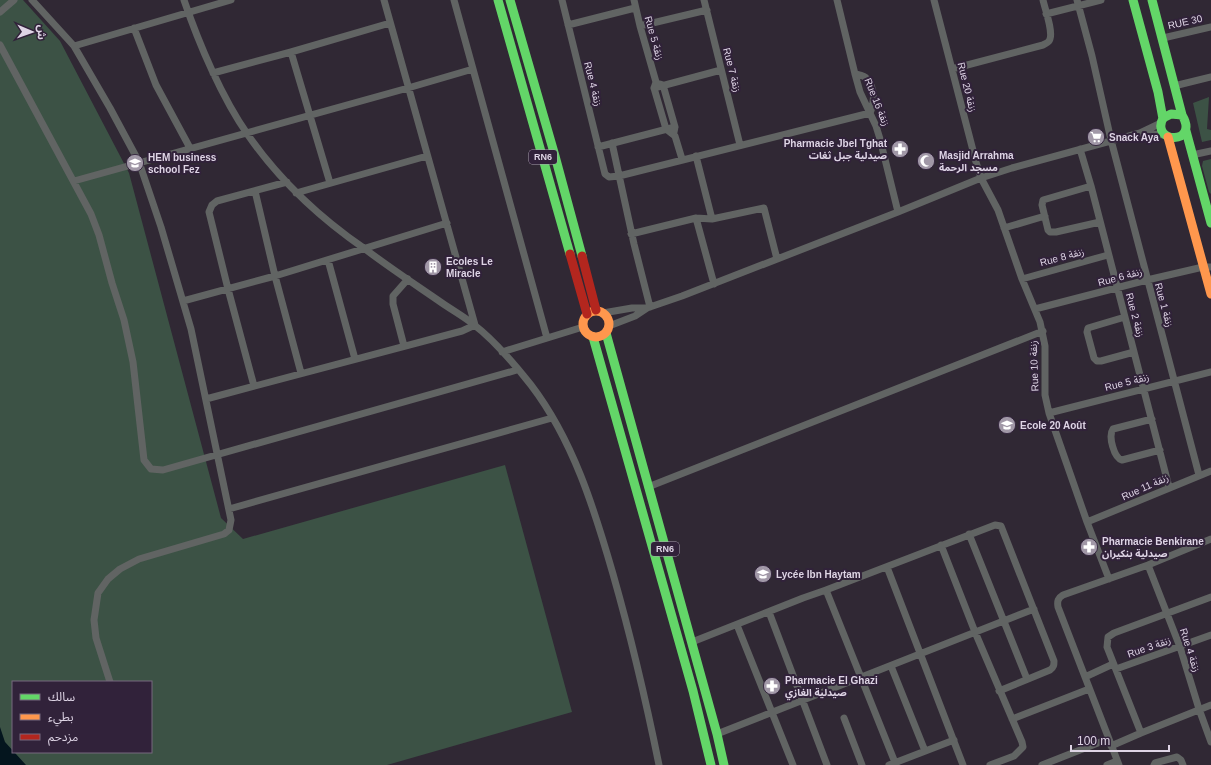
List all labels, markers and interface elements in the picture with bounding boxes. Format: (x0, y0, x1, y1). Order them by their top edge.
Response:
north arrow (12, 12, 52, 52)
street label: RUE 30 (1167, 13, 1204, 31)
street label: Rue 5 زنقة (642, 15, 666, 62)
text: ش (35, 25, 48, 40)
street label: Rue 7 زنقة (720, 47, 743, 94)
street label: Rue 4 زنقة (581, 61, 604, 108)
street label: Rue 20 زنقة (955, 61, 979, 114)
street label: Rue 16 زنقة (861, 76, 892, 128)
supermarket icon: Snack Aya (1086, 127, 1106, 147)
place label: Snack Aya (1109, 132, 1159, 143)
place label: Pharmacie Jbel Tghat صيدلية جبل ثغات (784, 138, 888, 162)
pharmacy icon: Pharmacie Jbel Tghat صيدلية جبل ثغات (890, 139, 910, 159)
road number: RN6 (529, 150, 557, 164)
place label: Masjid Arrahma مسجد الرحمة (939, 150, 1014, 174)
mosque icon: Masjid Arrahma مسجد الرحمة (916, 151, 936, 171)
place label: HEM business school Fez (148, 152, 217, 175)
school or university icon: HEM business school Fez (125, 153, 145, 173)
street label: Rue 8 زنقة (1039, 246, 1086, 269)
place label: Ecoles Le Miracle (446, 256, 493, 279)
building icon: Ecoles Le Miracle (423, 257, 443, 277)
street label: Rue 6 زنقة (1097, 266, 1144, 289)
street label: Rue 1 زنقة (1152, 282, 1175, 329)
street label: Rue 2 زنقة (1123, 292, 1146, 339)
street label: Rue 10 زنقة (1028, 340, 1041, 392)
street label: Rue 5 زنقة (1104, 371, 1151, 394)
school or university icon: Ecole 20 Août (997, 415, 1017, 435)
place label: Ecole 20 Août (1020, 420, 1086, 431)
street label: Rue 11 زنقة (1120, 472, 1171, 503)
place label: Pharmacie Benkirane صيدلية بنكيران (1102, 536, 1204, 560)
pharmacy icon: Pharmacie Benkirane صيدلية بنكيران (1079, 537, 1099, 557)
road number: RN6 (651, 542, 679, 556)
school or university icon: Lycée Ibn Haytam (753, 564, 773, 584)
place label: Lycée Ibn Haytam (776, 569, 861, 580)
street label: Rue 4 زنقة (1177, 627, 1202, 674)
street label: Rue 3 زنقة (1126, 634, 1173, 661)
place label: Pharmacie El Ghazi صيدلية الغازي (785, 675, 878, 701)
pharmacy icon: Pharmacie El Ghazi صيدلية الغازي (762, 676, 782, 696)
legend (12, 681, 152, 753)
text: سالك (48, 690, 75, 704)
text: بطيء (48, 710, 74, 727)
scale bar (1071, 727, 1169, 753)
text: مزدحم (48, 730, 78, 746)
text: 100 m (1077, 734, 1110, 748)

